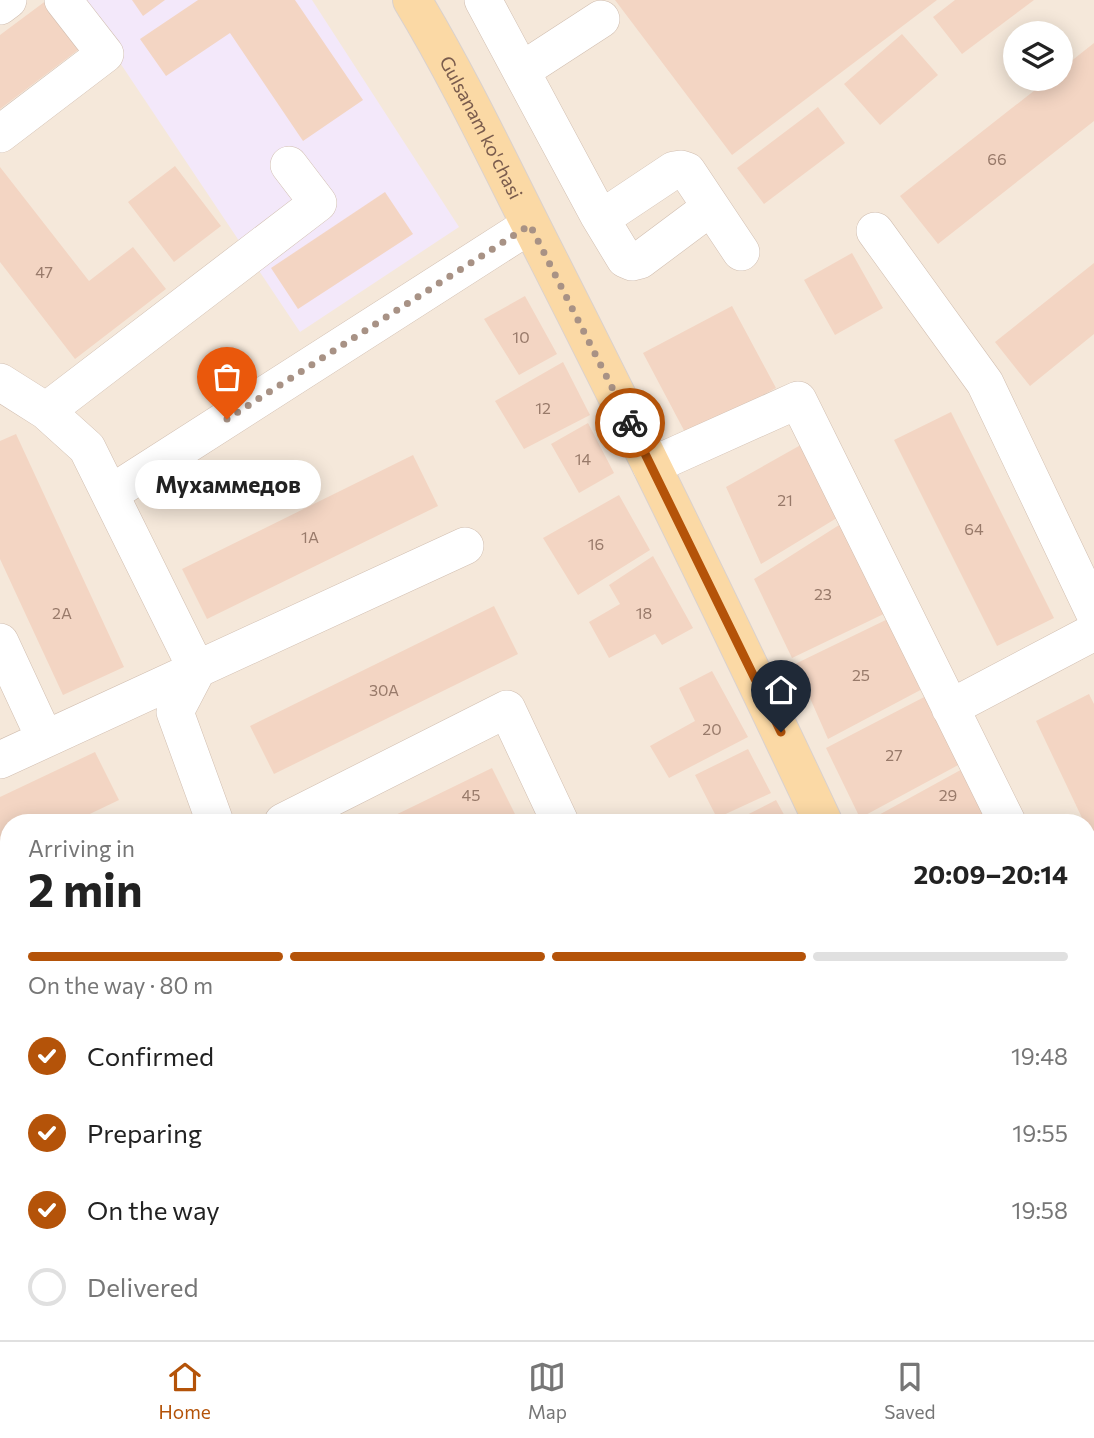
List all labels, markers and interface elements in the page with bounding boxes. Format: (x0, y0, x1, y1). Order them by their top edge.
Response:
map controls (1003, 21, 1073, 91)
button: layers (1003, 21, 1073, 91)
street label: Gulsanam ko'chasi (435, 52, 528, 203)
house number: 66 (987, 149, 1007, 168)
house number: 47 (35, 262, 53, 281)
house number: 10 (512, 327, 530, 346)
pin (197, 347, 257, 419)
icon: bag (208, 358, 246, 396)
courier (595, 388, 665, 458)
house number: 12 (535, 398, 551, 417)
icon: bike (611, 404, 649, 442)
house number: 14 (575, 449, 592, 468)
callout: Мухаммедов (134, 461, 320, 510)
text: Мухаммедов (155, 470, 301, 498)
house number: 21 (777, 490, 793, 509)
house number: 64 (964, 519, 984, 538)
house number: 1A (301, 527, 319, 546)
house number: 16 (588, 534, 604, 553)
house number: 23 (814, 584, 832, 603)
house number: 2A (52, 603, 72, 622)
house number: 18 (636, 603, 652, 622)
pin (751, 660, 811, 732)
house number: 25 (852, 665, 870, 684)
icon: home (762, 671, 800, 709)
house number: 30A (369, 680, 399, 699)
house number: 20 (702, 719, 722, 738)
house number: 27 (885, 745, 903, 764)
house number: 45 (462, 785, 480, 804)
house number: 29 (939, 785, 957, 804)
text: Arriving in (28, 834, 135, 862)
text: 20:09–20:14 (913, 858, 1068, 889)
text: 2 min (28, 860, 143, 916)
text: On the way · 80 m (28, 971, 213, 999)
icon: check (28, 1037, 66, 1075)
text: Confirmed (87, 1040, 214, 1071)
text: 19:48 (1011, 1042, 1068, 1070)
icon: check (28, 1114, 66, 1152)
text: Preparing (87, 1117, 202, 1148)
text: 19:55 (1012, 1119, 1068, 1147)
icon: check (28, 1191, 66, 1229)
text: On the way (87, 1194, 220, 1225)
text: 19:58 (1012, 1196, 1068, 1224)
text: Delivered (87, 1271, 198, 1302)
tab: Home (159, 1358, 211, 1423)
tab: Map (528, 1358, 567, 1423)
tab: Saved (884, 1358, 935, 1423)

